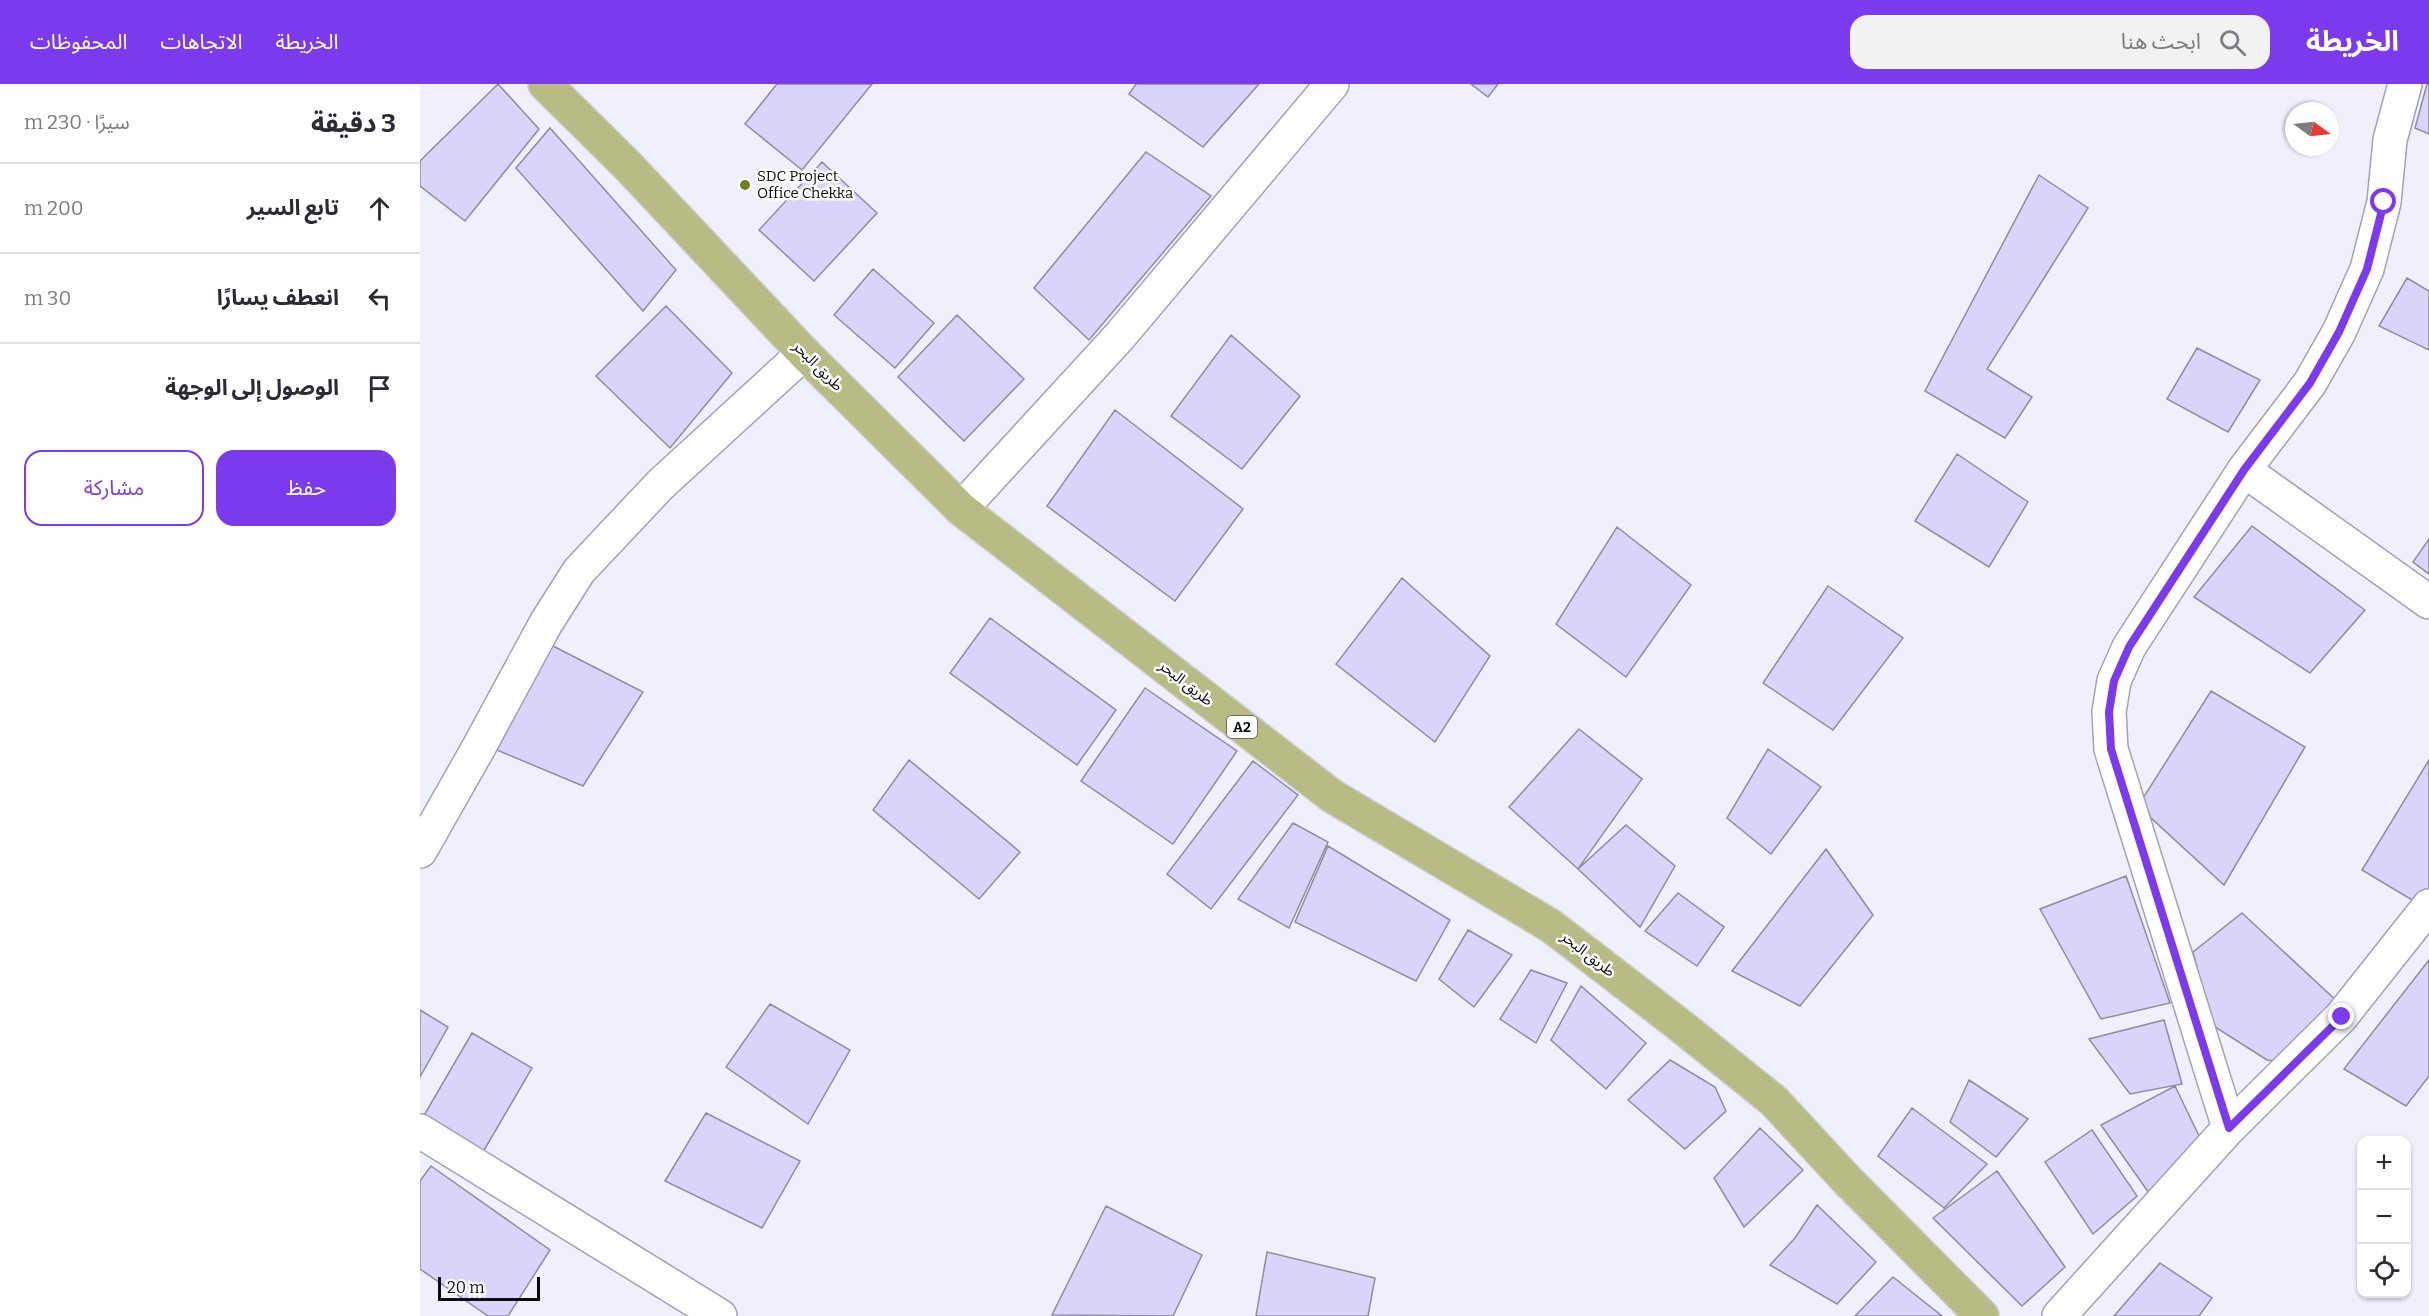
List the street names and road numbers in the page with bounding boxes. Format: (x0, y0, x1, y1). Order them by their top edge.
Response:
street label: طريق البحر (788, 337, 847, 395)
street label: طريق البحر (1154, 656, 1217, 710)
road number: A2 (1227, 716, 1257, 738)
street label: طريق البحر (1556, 927, 1619, 981)

